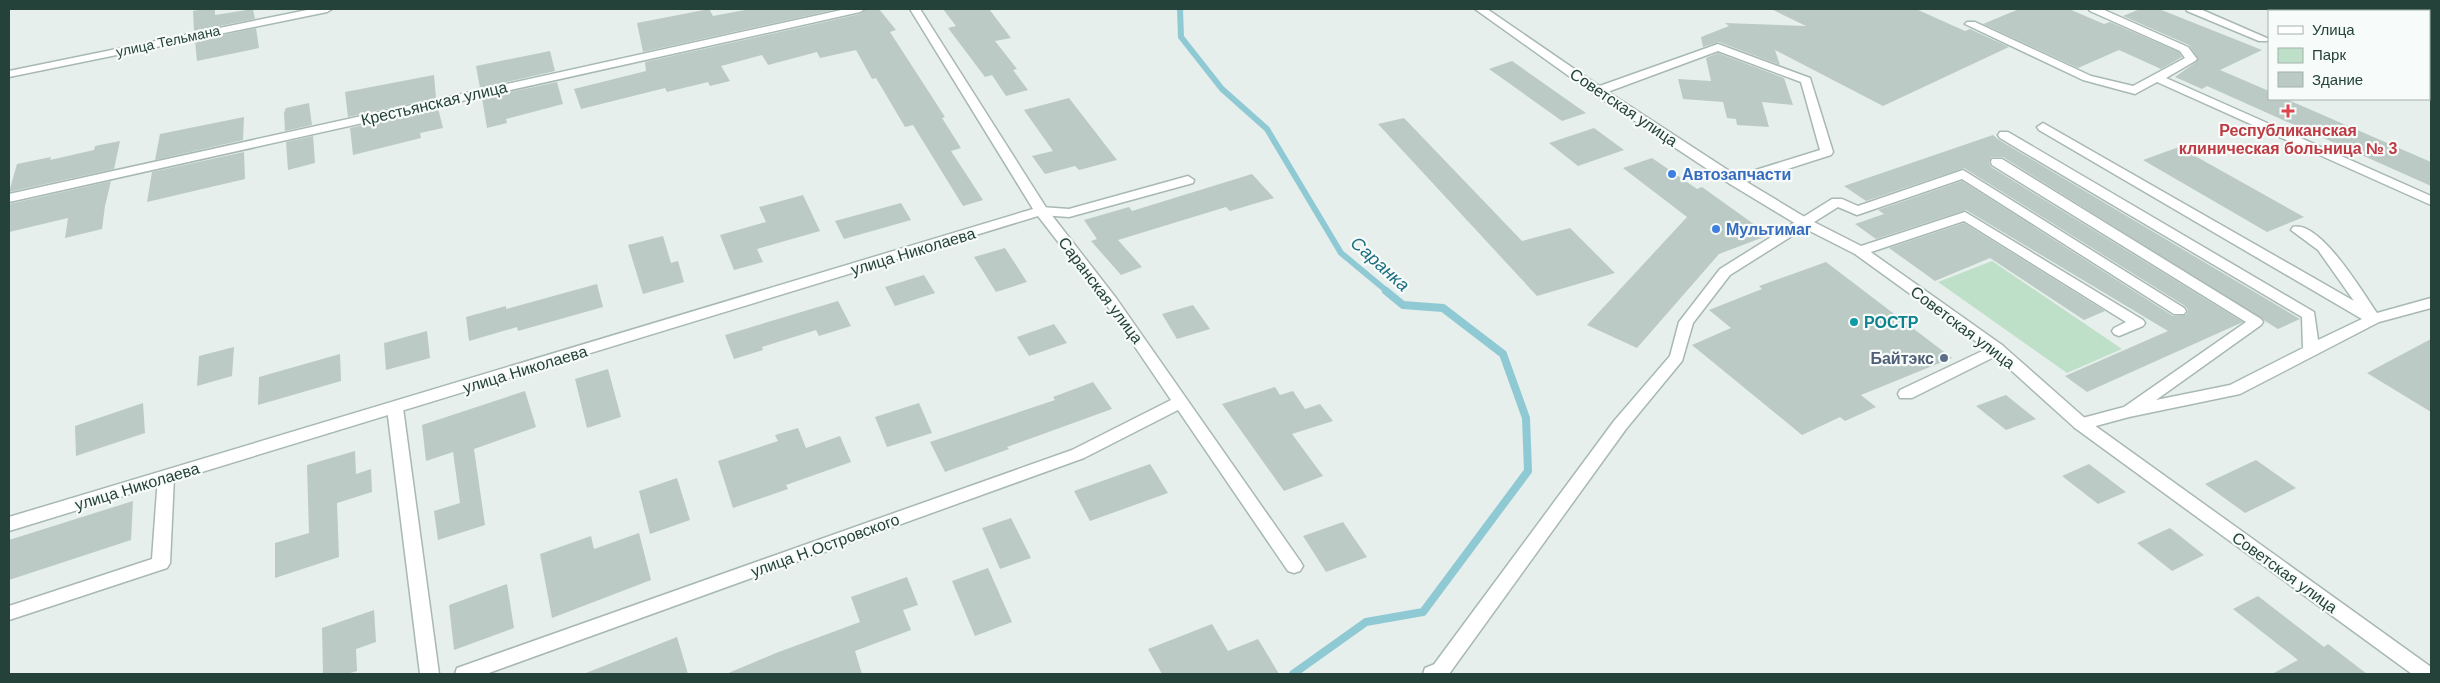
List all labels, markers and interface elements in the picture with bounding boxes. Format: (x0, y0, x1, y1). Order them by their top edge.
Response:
legend (2268, 10, 2430, 100)
text: Улица (2312, 21, 2355, 38)
street label: улица Тельмана (115, 22, 222, 60)
text: Парк (2312, 46, 2346, 63)
street label: Советская улица (1567, 65, 1681, 150)
text: Здание (2312, 71, 2363, 88)
street label: Крестьянская улица (359, 78, 509, 129)
marker: Республиканская клиническая больница № 3 (2281, 104, 2295, 118)
place label: Республиканская клиническая больница № 3 (2179, 122, 2397, 157)
place label: Автозапчасти (1682, 166, 1791, 183)
marker: Автозапчасти (1666, 168, 1678, 180)
place label: Мультимаг (1726, 221, 1812, 238)
marker: Мультимаг (1710, 223, 1722, 235)
street label: улица Николаева (849, 224, 977, 278)
water label: Саранка (1347, 233, 1413, 295)
street label: Саранская улица (1055, 234, 1146, 347)
street label: Советская улица (1907, 283, 2018, 372)
place label: РОСТР (1864, 314, 1919, 331)
marker: РОСТР (1848, 316, 1860, 328)
street label: улица Николаева (461, 342, 589, 396)
place label: Байтэкс (1870, 350, 1934, 367)
marker: Байтэкс (1938, 352, 1950, 364)
street label: улица Николаева (73, 459, 201, 513)
street label: улица Н.Островского (749, 511, 902, 580)
street label: Советская улица (2229, 529, 2341, 616)

